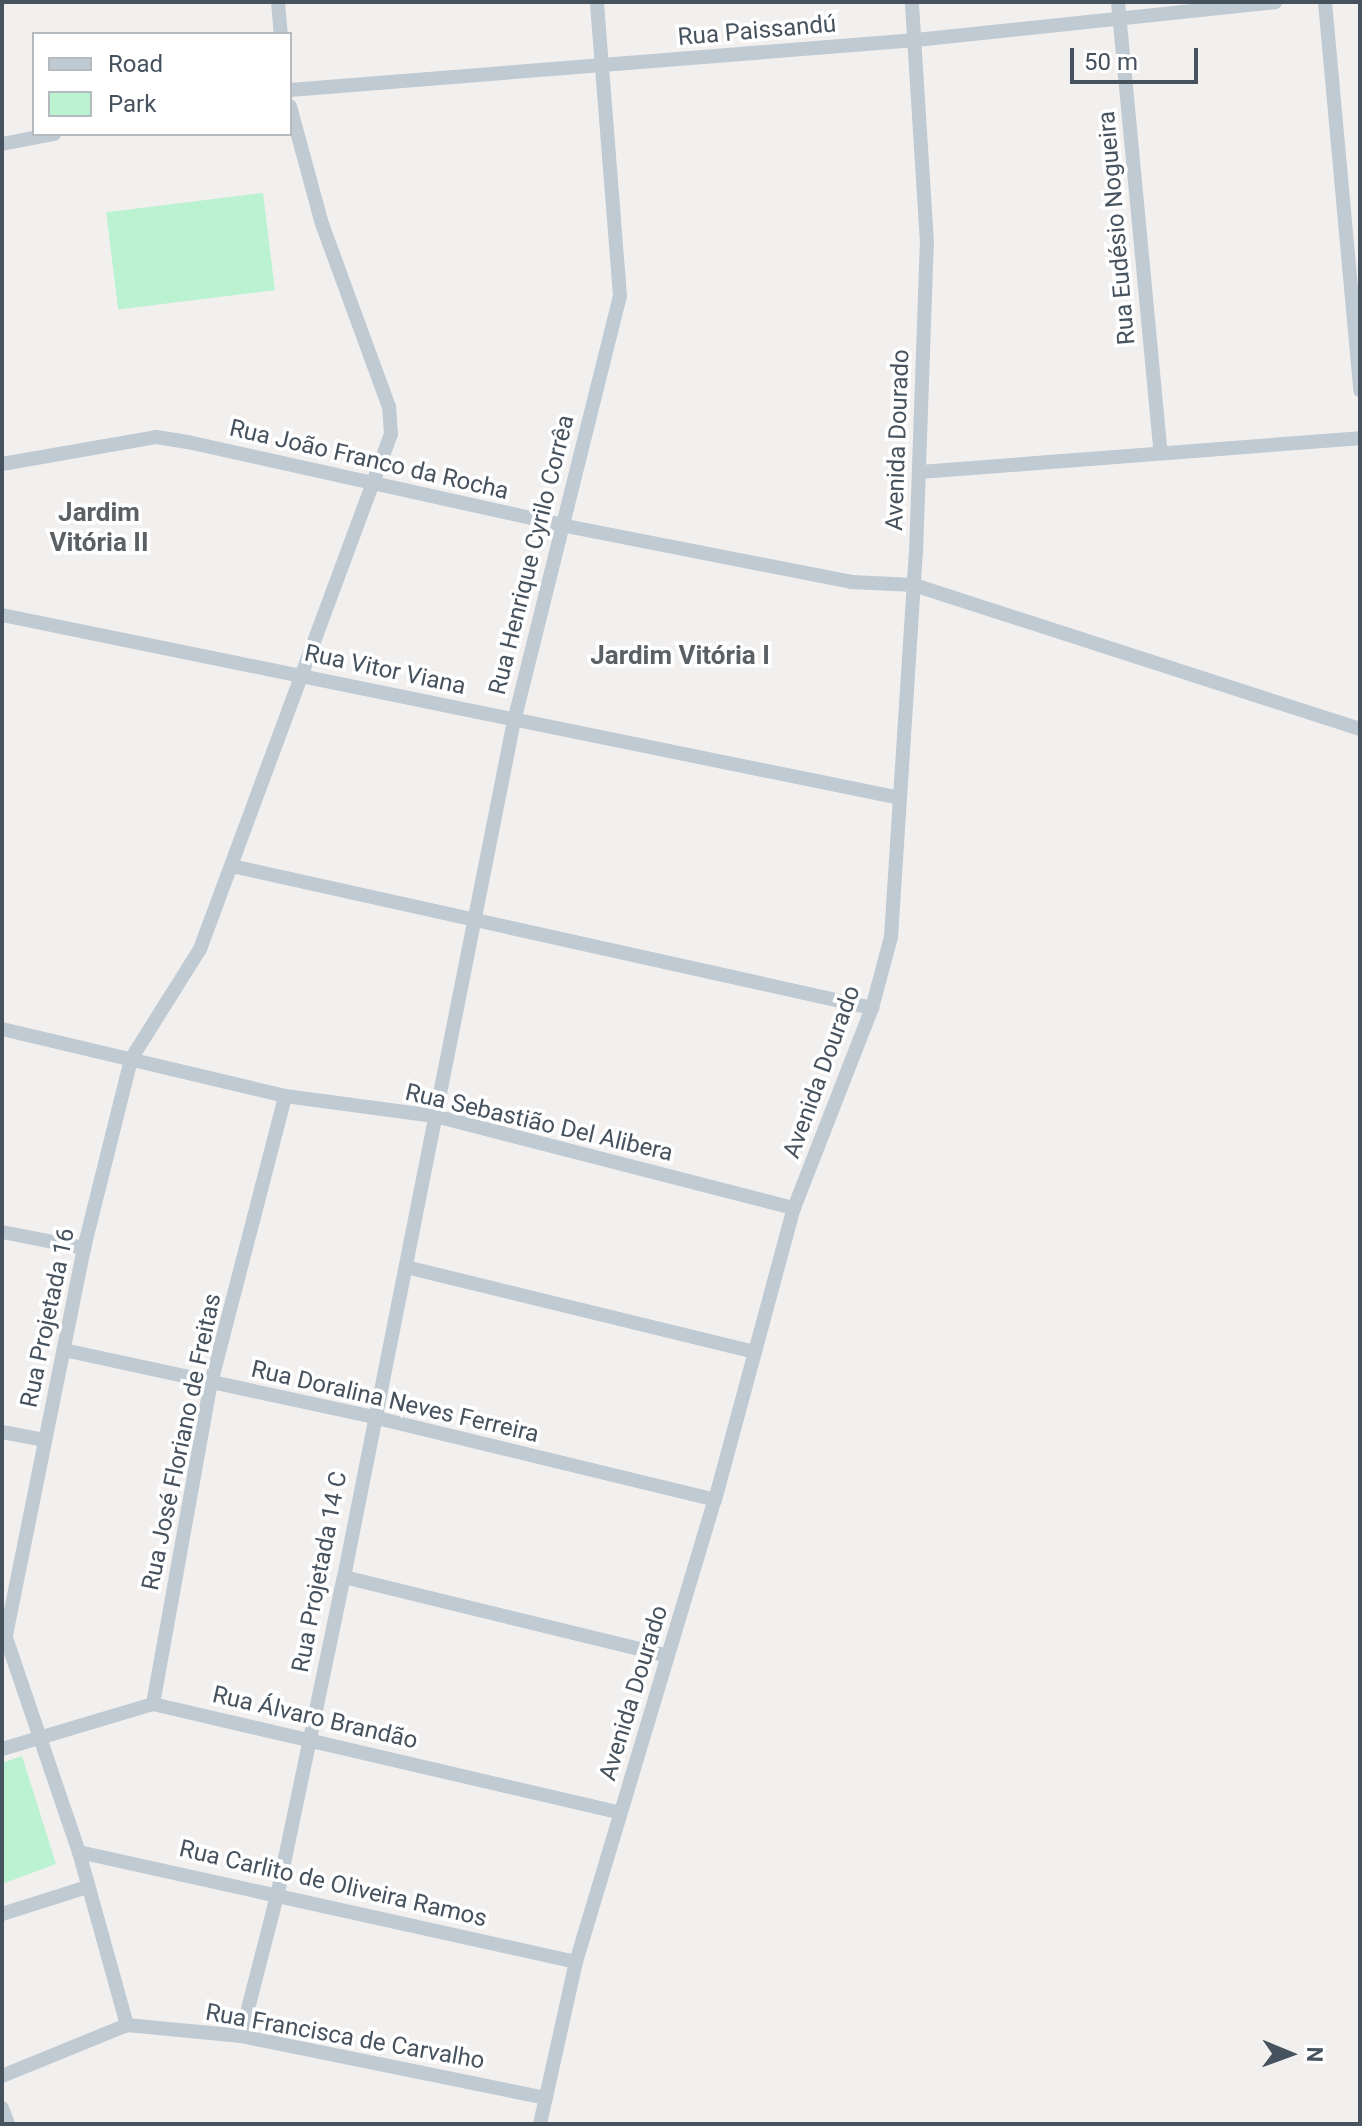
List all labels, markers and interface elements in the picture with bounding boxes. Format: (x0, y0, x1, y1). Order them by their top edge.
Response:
street label: Rua Paissandú (677, 10, 837, 52)
legend (32, 32, 292, 136)
scale bar (1074, 32, 1202, 82)
text: 50 m (1084, 48, 1138, 76)
text: Road (108, 50, 163, 78)
text: Park (108, 90, 156, 118)
street label: Rua Eudésio Nogueira (1092, 110, 1142, 346)
street label: Avenida Dourado (880, 349, 916, 531)
street label: Rua Henrique Cyrilo Corrêa (483, 412, 581, 698)
street label: Rua João Franco da Rocha (227, 414, 511, 506)
district label: Jardim Vitória II (50, 497, 148, 558)
street label: Rua Vitor Viana (302, 639, 468, 701)
district label: Jardim Vitória I (590, 640, 770, 672)
street label: Avenida Dourado (777, 982, 867, 1162)
street label: Rua Sebastião Del Alibera (402, 1078, 676, 1168)
street label: Rua Projetada 16 (15, 1226, 81, 1410)
street label: Rua José Floriano de Freitas (136, 1291, 228, 1593)
street label: Rua Doralina Neves Ferreira (248, 1355, 542, 1449)
street label: Rua Projetada 14 C (286, 1469, 354, 1675)
street label: Avenida Dourado (594, 1602, 674, 1784)
street label: Rua Álvaro Brandão (210, 1680, 420, 1756)
street label: Rua Carlito de Oliveira Ramos (176, 1835, 490, 1933)
street label: Rua Francisca de Carvalho (203, 1998, 487, 2076)
north arrow (1250, 2014, 1330, 2094)
text: N (1302, 2046, 1327, 2062)

